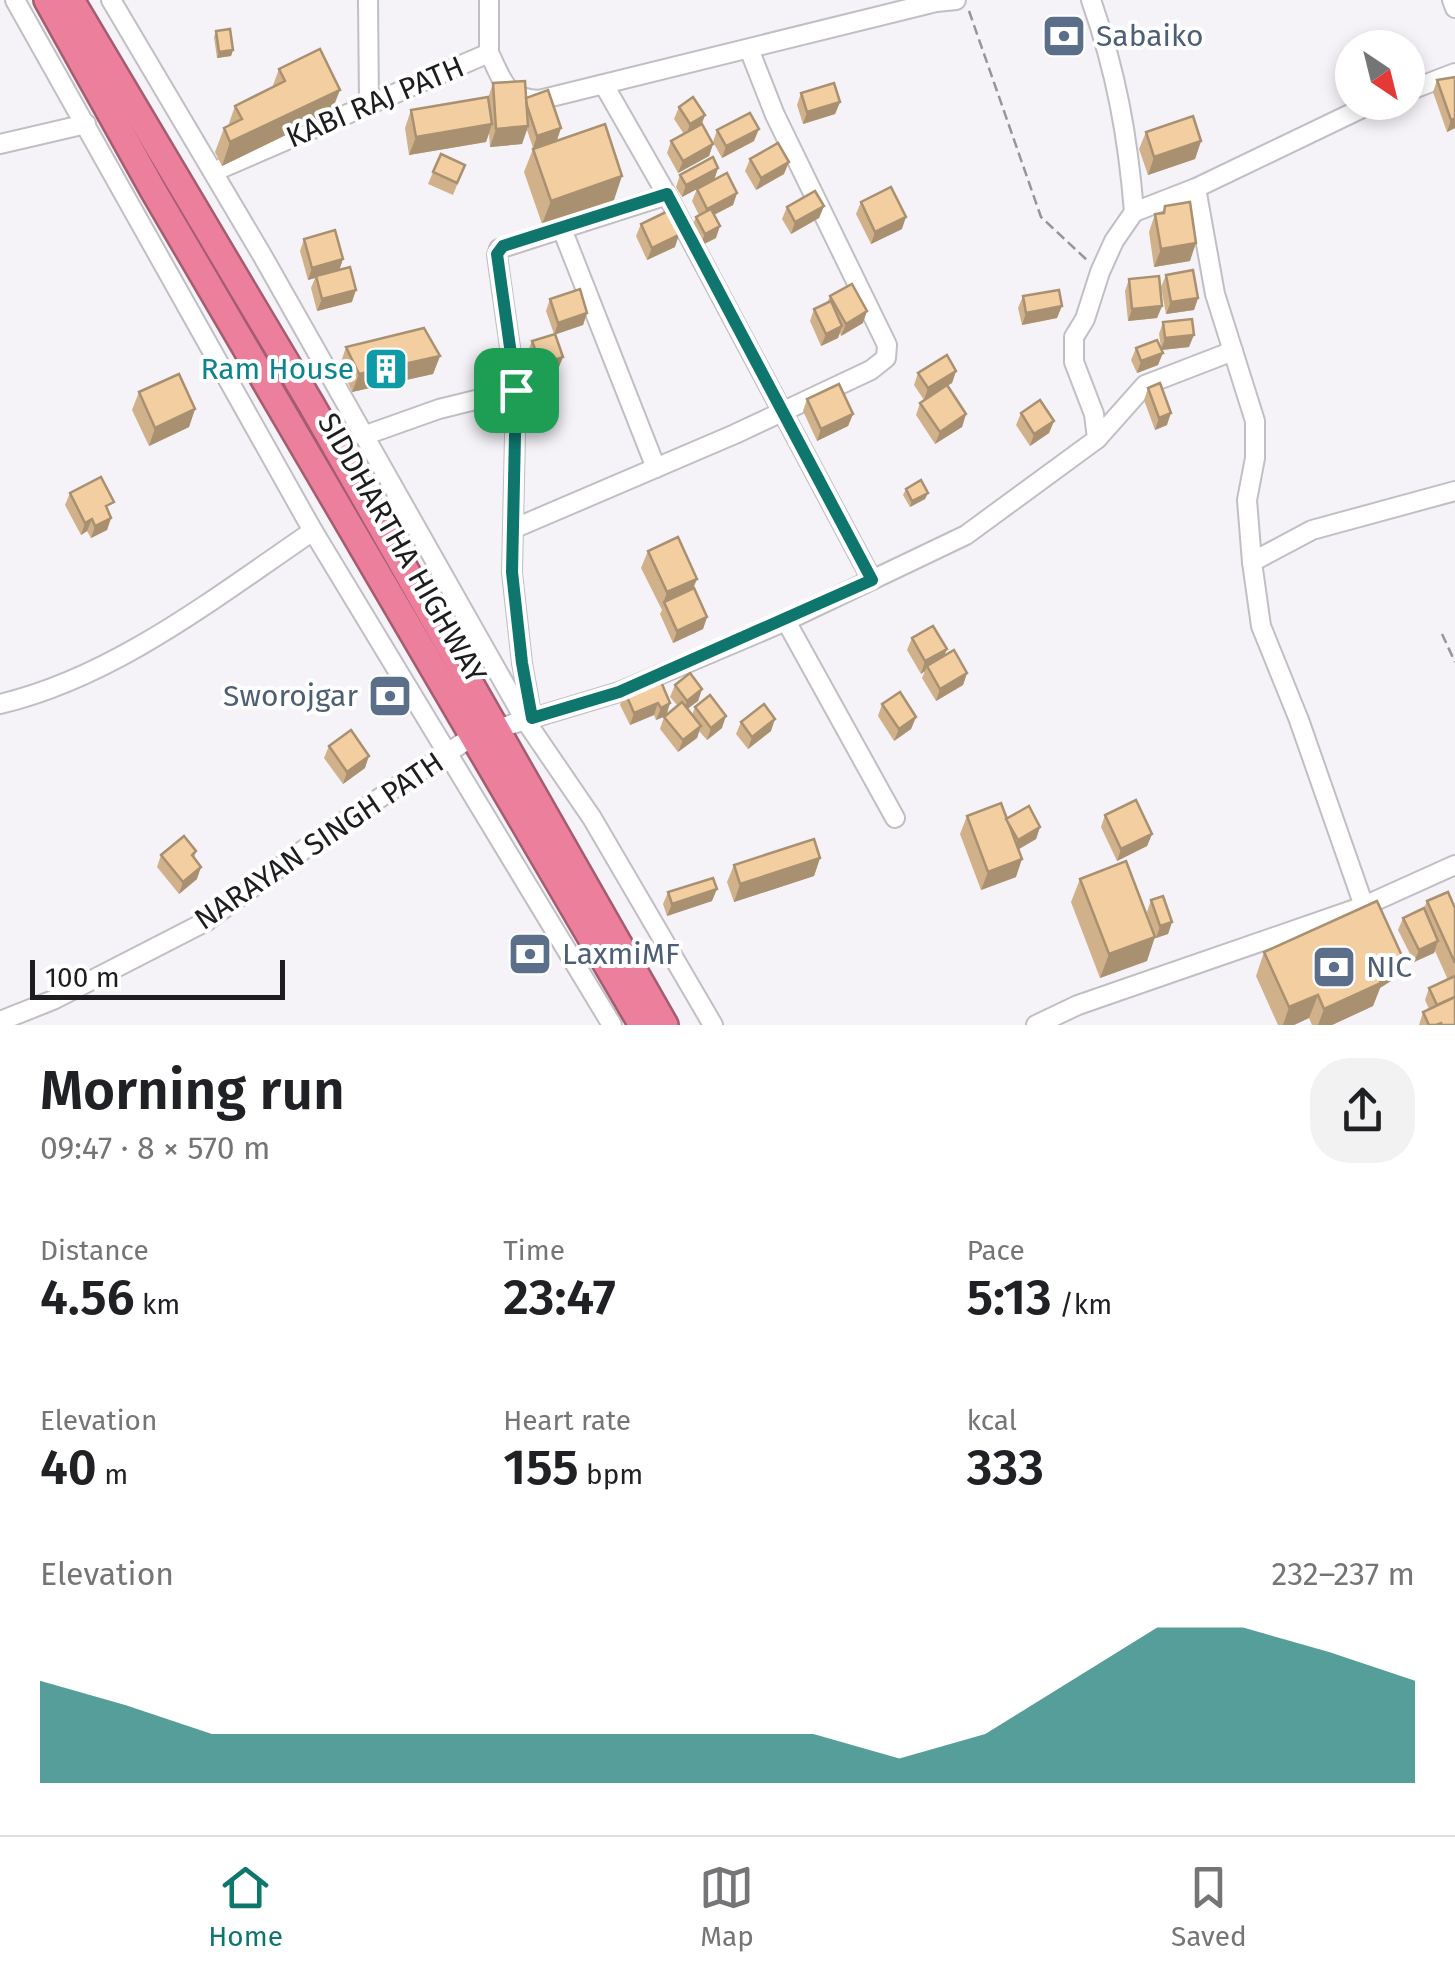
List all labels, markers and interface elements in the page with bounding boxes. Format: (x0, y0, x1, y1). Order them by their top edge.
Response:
bank icon: Sabaiko (1041, 13, 1087, 59)
place label: Sabaiko (1096, 18, 1204, 54)
north arrow (1335, 30, 1425, 120)
map controls (1335, 30, 1425, 120)
street label: KABI RAJ PATH (281, 48, 469, 156)
building icon: Ram House (363, 346, 409, 392)
pin (474, 348, 559, 433)
place label: Ram House (200, 351, 354, 387)
icon: arrive (489, 363, 544, 418)
street label: SIDDHARTHA HIGHWAY (310, 407, 494, 690)
bank icon: Sworojgar (367, 673, 413, 719)
place label: Sworojgar (223, 678, 358, 714)
street label: NARAYAN SINGH PATH (188, 744, 450, 938)
bank icon: LaxmiMF (507, 931, 553, 977)
place label: LaxmiMF (562, 936, 680, 972)
bank icon: NIC (1311, 944, 1357, 990)
place label: NIC (1366, 949, 1412, 985)
scale bar (30, 955, 285, 1000)
text: 100 m (45, 961, 120, 994)
text: Morning run (40, 1058, 345, 1124)
button: share (1310, 1058, 1415, 1163)
text: 09:47 · 8 × 570 m (40, 1129, 270, 1167)
text: Distance (40, 1234, 149, 1267)
text: Time (503, 1234, 565, 1267)
text: Pace (967, 1234, 1025, 1267)
text: 4.56 (40, 1267, 135, 1327)
text: 23:47 (503, 1267, 616, 1327)
text: 5:13 (967, 1267, 1052, 1327)
text: km (135, 1288, 180, 1321)
text: /km (1052, 1288, 1112, 1321)
text: Elevation (40, 1404, 157, 1437)
text: Heart rate (503, 1404, 631, 1437)
text: kcal (967, 1404, 1017, 1437)
text: 40 (40, 1437, 97, 1497)
text: 155 (503, 1437, 579, 1497)
text: 333 (967, 1437, 1044, 1497)
text: m (97, 1458, 128, 1491)
text: bpm (579, 1458, 643, 1491)
text: Elevation (40, 1555, 174, 1593)
text: 232–237 m (1272, 1555, 1415, 1593)
tab: Home (208, 1860, 283, 1953)
tab: Map (699, 1860, 754, 1953)
tab: Saved (1171, 1860, 1247, 1953)

